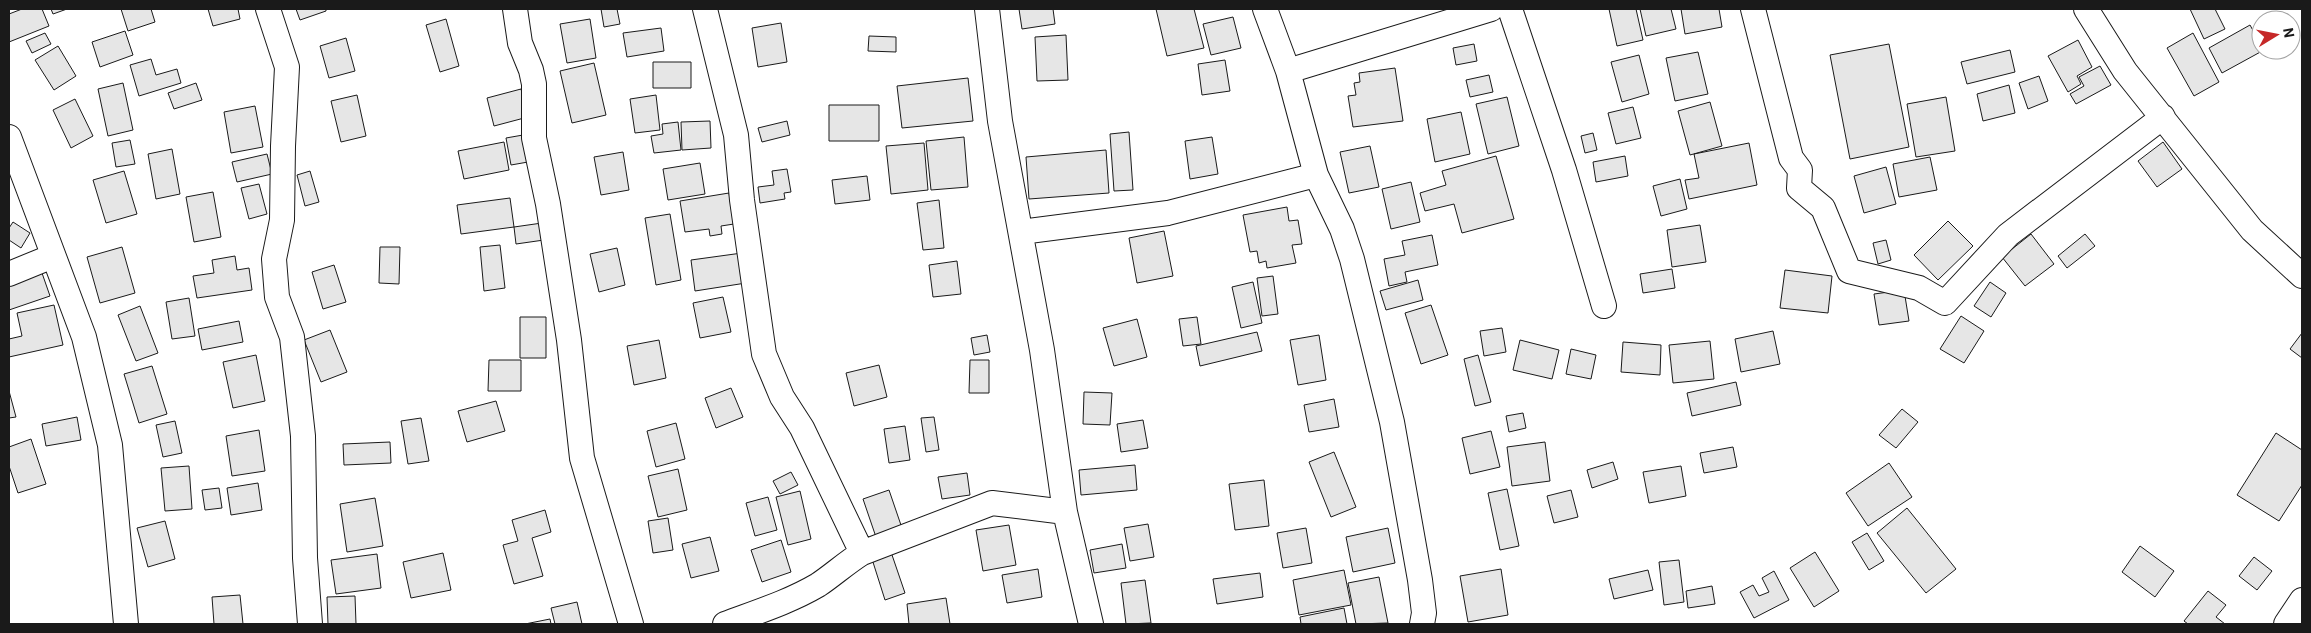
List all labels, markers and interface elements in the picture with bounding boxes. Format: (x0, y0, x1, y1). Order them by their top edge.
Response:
north arrow (2251, 10, 2301, 60)
text: N (2280, 26, 2298, 39)

